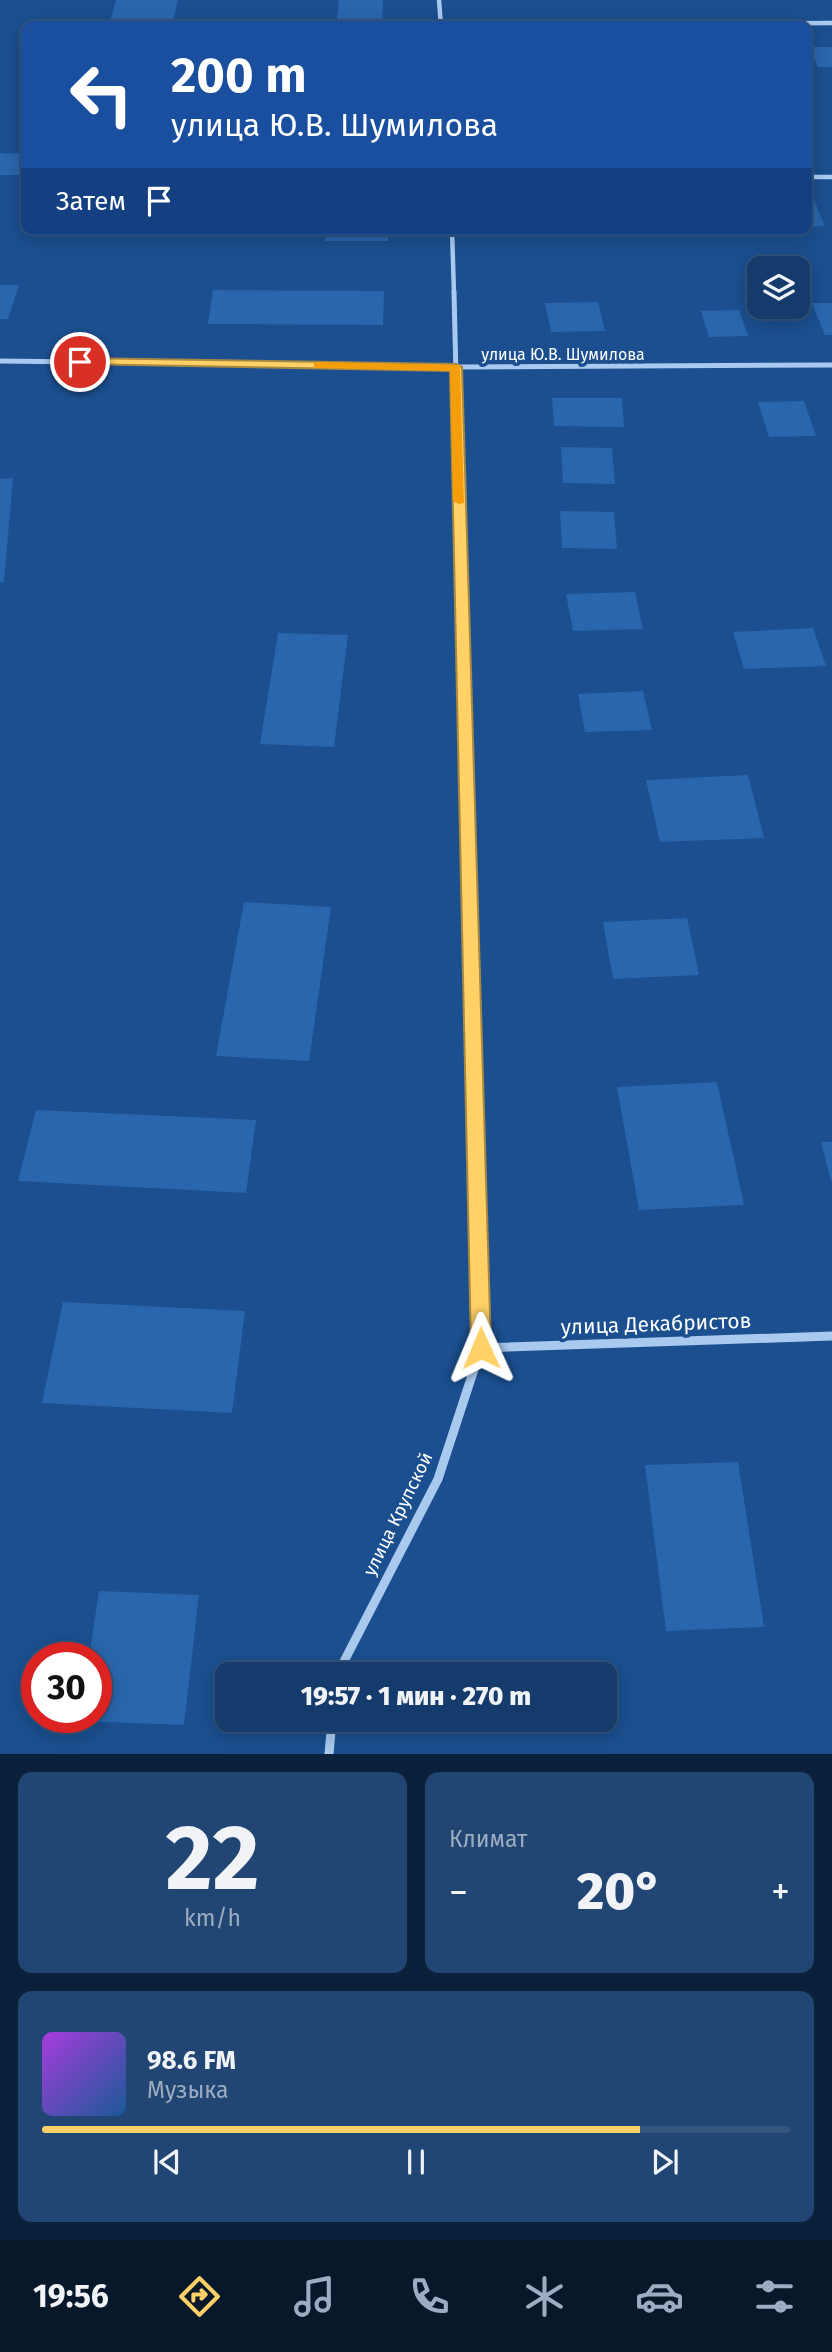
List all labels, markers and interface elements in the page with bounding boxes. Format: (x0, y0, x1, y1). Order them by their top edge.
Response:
text: 200 m (171, 46, 307, 105)
icon: left (56, 49, 147, 140)
text: улица Ю.В. Шумилова (171, 106, 498, 144)
icon: arrive (140, 182, 178, 220)
text: Затем (56, 186, 126, 217)
map controls (747, 256, 810, 319)
button: layers (747, 256, 810, 319)
pin (50, 332, 110, 392)
icon: arrive (61, 343, 99, 381)
street label: улица Ю.В. Шумилова (481, 345, 645, 364)
street label: улица Декабристов (560, 1308, 752, 1340)
position arrow (444, 1311, 518, 1385)
street label: улица Крупской (359, 1449, 437, 1579)
speed limit sign: 30 (21, 1642, 112, 1733)
text: 19:57 · 1 мин · 270 m (301, 1681, 531, 1712)
text: 22 (165, 1804, 260, 1913)
text: Климат (449, 1825, 527, 1853)
text: 20° (577, 1860, 662, 1923)
text: − (449, 1869, 468, 1915)
text: + (771, 1869, 790, 1915)
text: km/h (184, 1904, 241, 1932)
text: 98.6 FM (147, 2045, 236, 2076)
text: Музыка (147, 2076, 228, 2104)
icon: previous (148, 2143, 186, 2181)
icon: pause (397, 2143, 435, 2181)
icon: next (646, 2143, 684, 2181)
icon: directions (175, 2272, 224, 2321)
icon: music (290, 2272, 339, 2321)
icon: phone (405, 2272, 454, 2321)
icon: climate (520, 2272, 569, 2321)
icon: car (635, 2272, 684, 2321)
icon: filters (750, 2272, 799, 2321)
text: 19:56 (33, 2277, 109, 2315)

